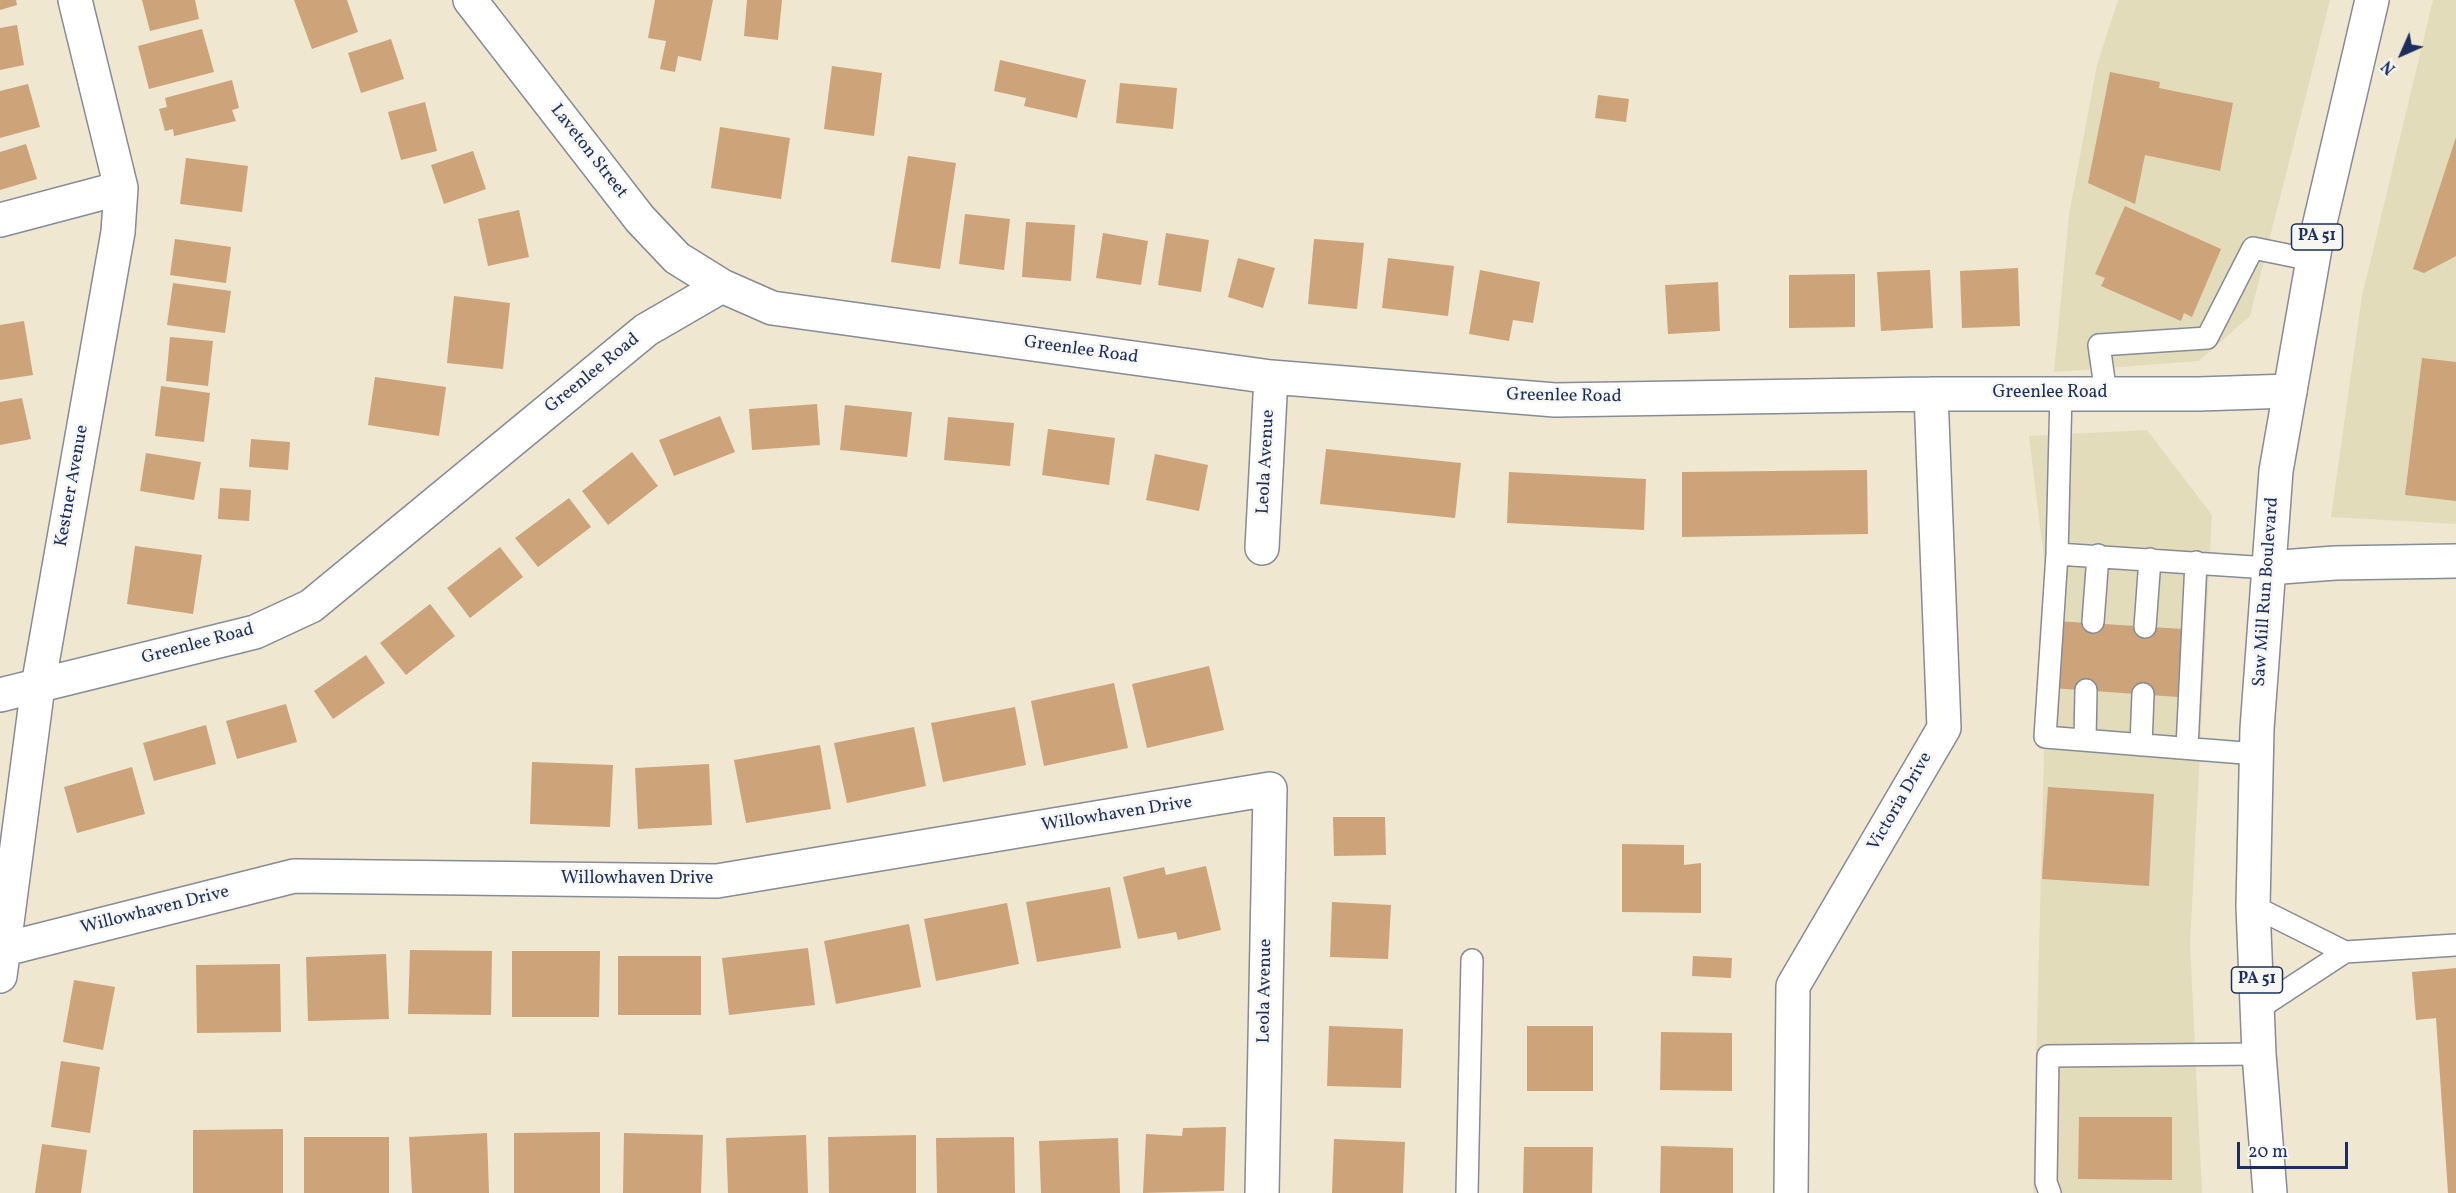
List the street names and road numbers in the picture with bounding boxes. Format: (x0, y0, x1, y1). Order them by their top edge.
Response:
street label: Laveton Street (545, 101, 631, 203)
road number: PA 51 (2292, 224, 2342, 250)
street label: Greenlee Road (541, 329, 645, 419)
street label: Greenlee Road (1022, 332, 1140, 370)
street label: Greenlee Road (1992, 383, 2108, 405)
street label: Greenlee Road (1506, 385, 1622, 409)
street label: Leola Avenue (1253, 409, 1281, 515)
street label: Kestner Avenue (52, 423, 94, 549)
street label: Saw Mill Run Boulevard (2250, 496, 2284, 688)
street label: Greenlee Road (140, 620, 256, 670)
street label: Victoria Drive (1864, 749, 1938, 855)
street label: Willowhaven Drive (1040, 792, 1194, 838)
street label: Willowhaven Drive (561, 869, 713, 891)
street label: Willowhaven Drive (78, 882, 232, 940)
street label: Leola Avenue (1254, 938, 1278, 1044)
road number: PA 51 (2232, 967, 2282, 993)

